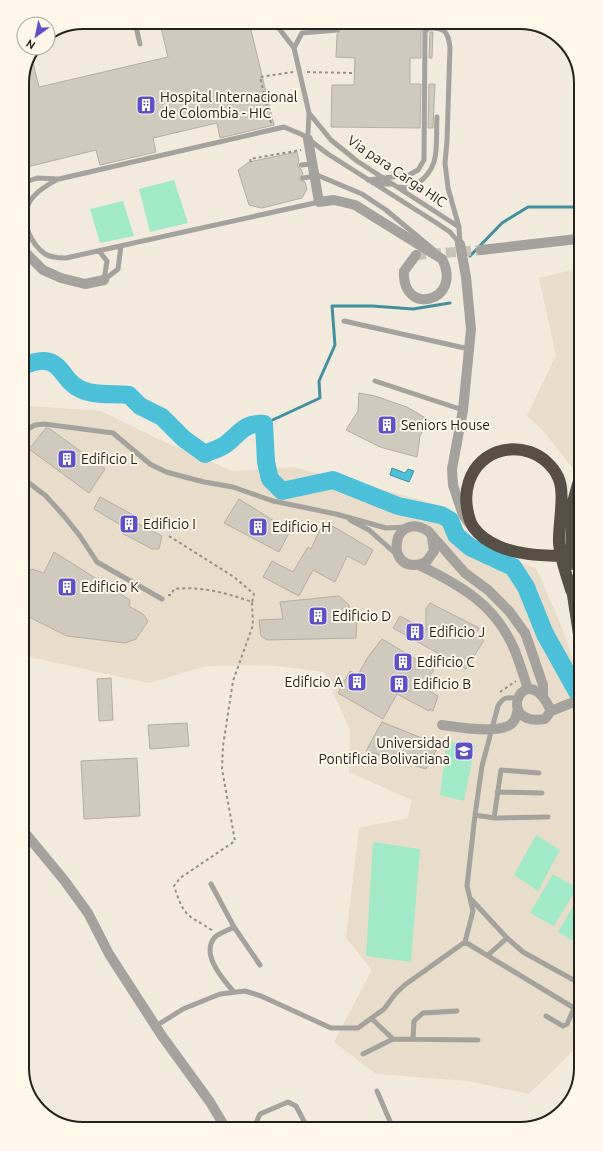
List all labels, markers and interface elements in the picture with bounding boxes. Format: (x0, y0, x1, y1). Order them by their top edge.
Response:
north arrow (16, 16, 56, 56)
text: N (24, 37, 37, 52)
place label: Hospital Internacional de Colombia - HIC (160, 89, 298, 121)
building icon: Hospital Internacional de Colombia - HIC (135, 94, 157, 116)
street label: Via para Carga HIC (345, 132, 450, 210)
building icon: Seniors House (376, 414, 398, 436)
place label: Seniors House (401, 417, 490, 433)
building icon: Edificio L (56, 448, 78, 470)
place label: Edificio L (81, 451, 138, 467)
building icon: Edificio I (118, 513, 140, 535)
place label: Edificio I (143, 516, 196, 532)
building icon: Edificio H (247, 516, 269, 538)
place label: Edificio H (272, 519, 331, 535)
building icon: Edificio K (56, 576, 78, 598)
place label: Edificio K (81, 579, 139, 595)
building icon: Edificio D (307, 605, 329, 627)
place label: Edificio D (332, 608, 391, 624)
building icon: Edificio J (404, 621, 426, 643)
place label: Edificio J (429, 624, 485, 640)
building icon: Edificio C (392, 651, 414, 673)
place label: Edificio C (417, 654, 475, 670)
building icon: Edificio A (346, 671, 368, 693)
building icon: Edificio B (388, 673, 410, 695)
place label: Edificio A (285, 674, 343, 690)
place label: Edificio B (413, 676, 471, 692)
place label: Universidad Pontificia Bolivariana (318, 735, 450, 767)
school or university icon: Universidad Pontificia Bolivariana (453, 740, 475, 762)

